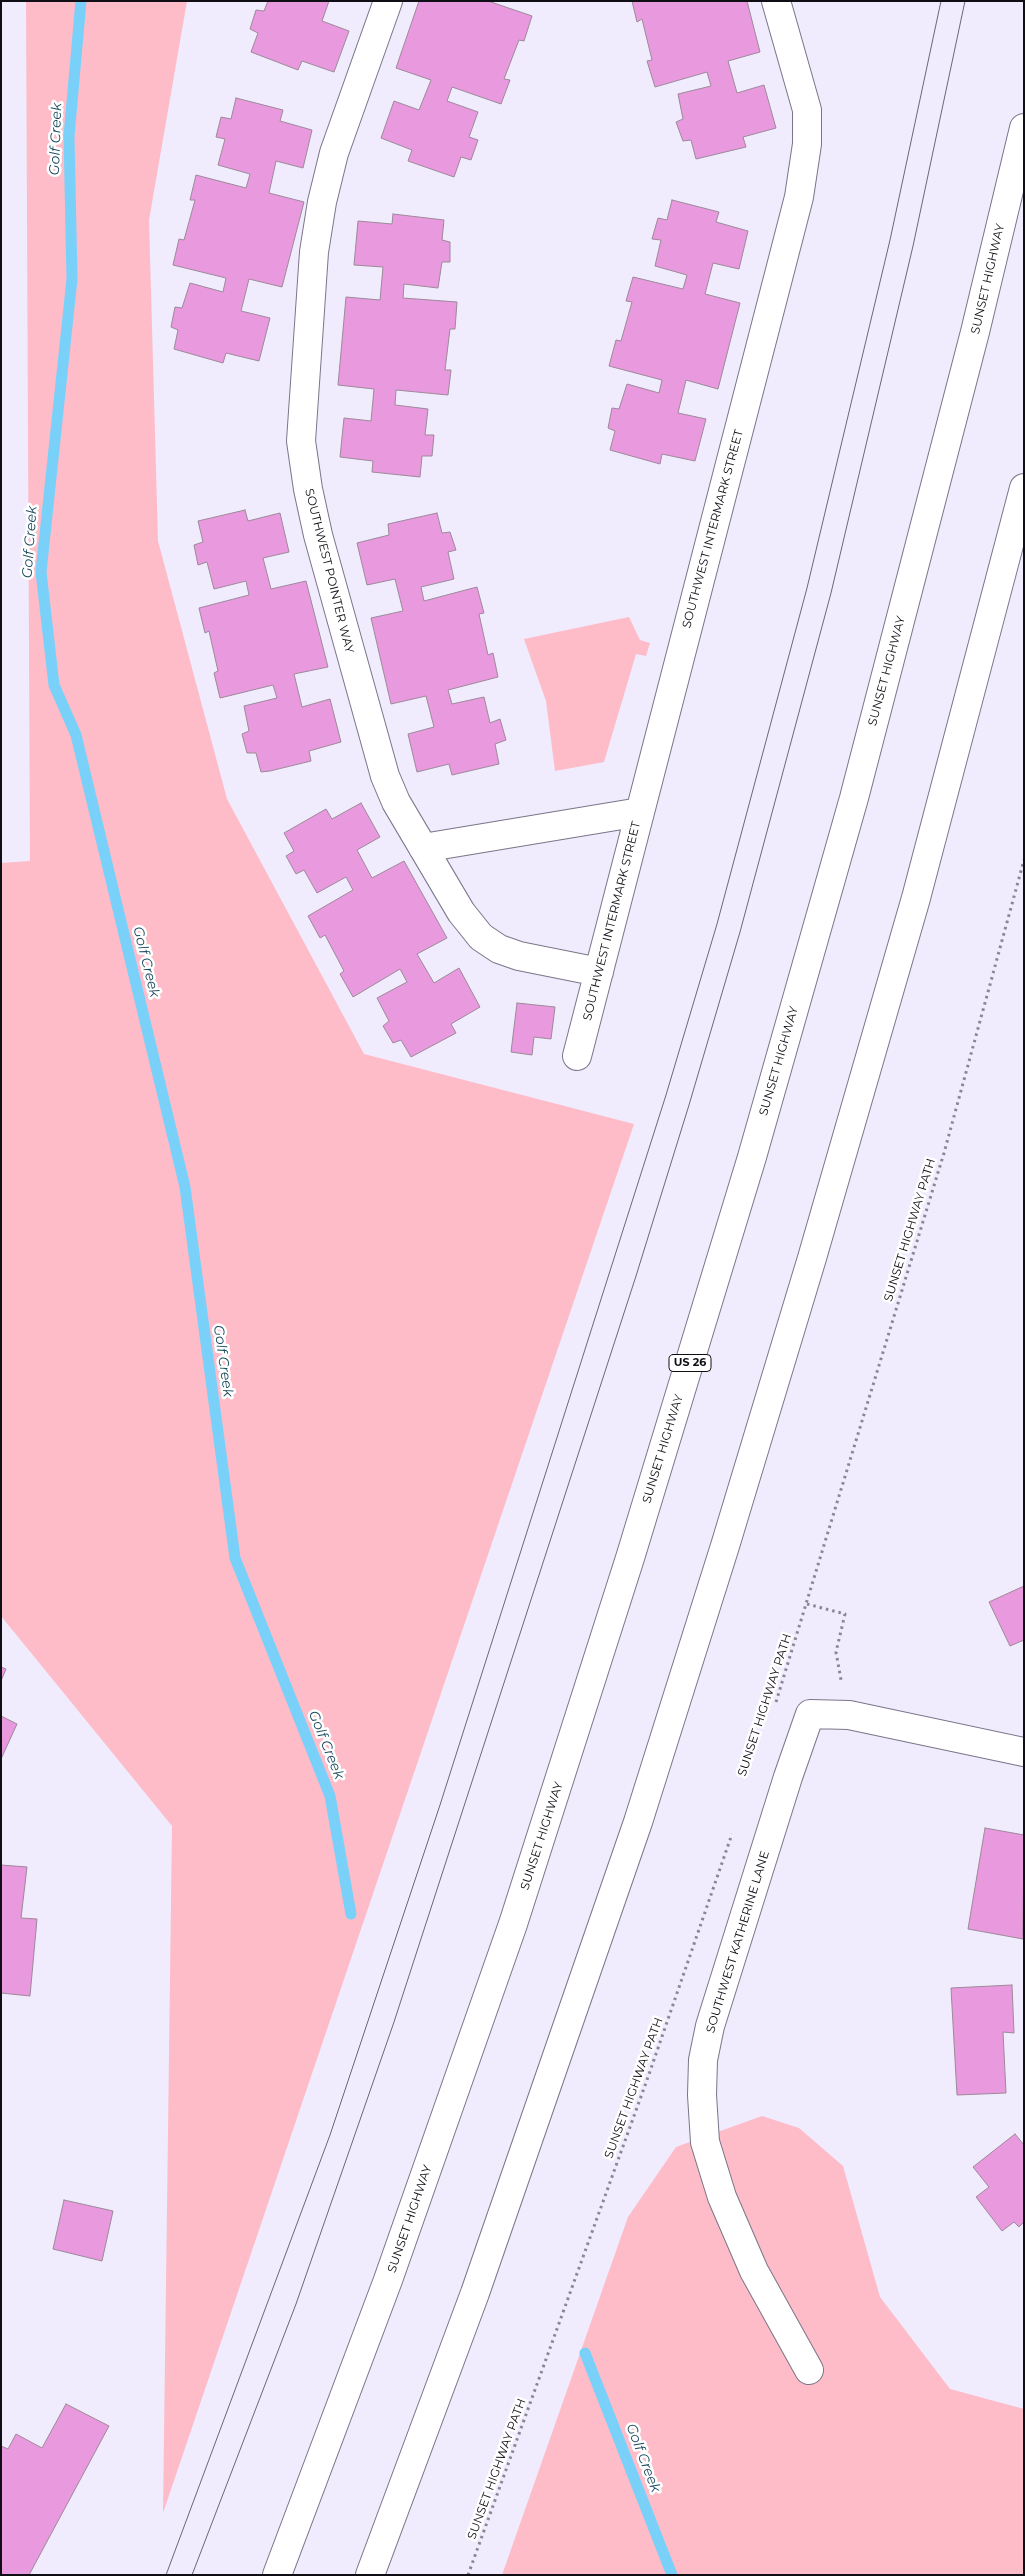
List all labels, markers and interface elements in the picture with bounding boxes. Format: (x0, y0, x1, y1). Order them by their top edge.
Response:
water label: Golf Creek (46, 102, 66, 176)
street label: SUNSET HIGHWAY (968, 222, 1008, 336)
street label: SOUTHWEST INTERMARK STREET (680, 428, 746, 630)
street label: SOUTHWEST POINTER WAY (302, 487, 356, 655)
water label: Golf Creek (19, 505, 41, 579)
street label: SUNSET HIGHWAY (865, 615, 909, 727)
street label: SOUTHWEST INTERMARK STREET (580, 820, 644, 1022)
water label: Golf Creek (129, 925, 163, 999)
street label: SUNSET HIGHWAY (757, 1005, 801, 1117)
street label: SUNSET HIGHWAY PATH (881, 1157, 939, 1303)
water label: Golf Creek (210, 1324, 236, 1398)
road number: US 26 (669, 1355, 711, 1372)
street label: SUNSET HIGHWAY (640, 1393, 686, 1505)
street label: SUNSET HIGHWAY PATH (735, 1632, 795, 1778)
water label: Golf Creek (305, 1708, 347, 1782)
street label: SUNSET HIGHWAY (518, 1780, 566, 1892)
street label: SOUTHWEST KATHERINE LANE (703, 1849, 773, 2035)
street label: SUNSET HIGHWAY PATH (602, 2016, 666, 2160)
street label: SUNSET HIGHWAY (385, 2163, 435, 2275)
street label: SUNSET HIGHWAY PATH (465, 2397, 529, 2541)
water label: Golf Creek (622, 2421, 664, 2495)

